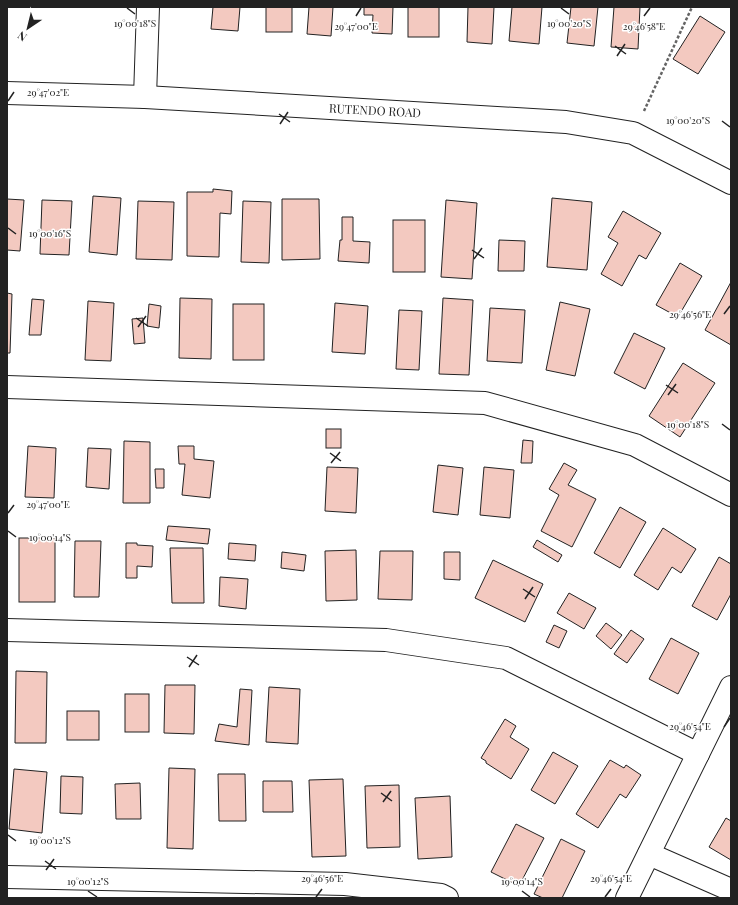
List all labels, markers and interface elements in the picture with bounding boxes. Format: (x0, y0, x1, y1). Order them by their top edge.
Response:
north arrow (8, 8, 48, 48)
text: 19°00'18"S (114, 16, 156, 30)
text: 19°00'20"S (547, 16, 591, 30)
text: 29°47'00"E (334, 19, 378, 33)
text: 29°46'58"E (623, 19, 665, 33)
text: N (14, 28, 30, 45)
text: 29°47'02"E (27, 85, 69, 99)
street label: RUTENDO ROAD (329, 100, 422, 120)
text: 19°00'20"S (666, 113, 710, 127)
text: 19°00'16"S (29, 226, 71, 240)
text: 29°46'56"E (669, 307, 711, 321)
text: 19°00'18"S (667, 417, 709, 431)
text: 29°47'00"E (26, 497, 70, 511)
text: 19°00'14"S (29, 530, 71, 544)
text: 29°46'54"E (669, 719, 711, 733)
text: 19°00'12"S (29, 833, 71, 847)
text: 29°46'56"E (301, 871, 343, 885)
text: 29°46'54"E (590, 871, 632, 885)
text: 19°00'12"S (67, 874, 109, 888)
text: 19°00'14"S (501, 874, 543, 888)

